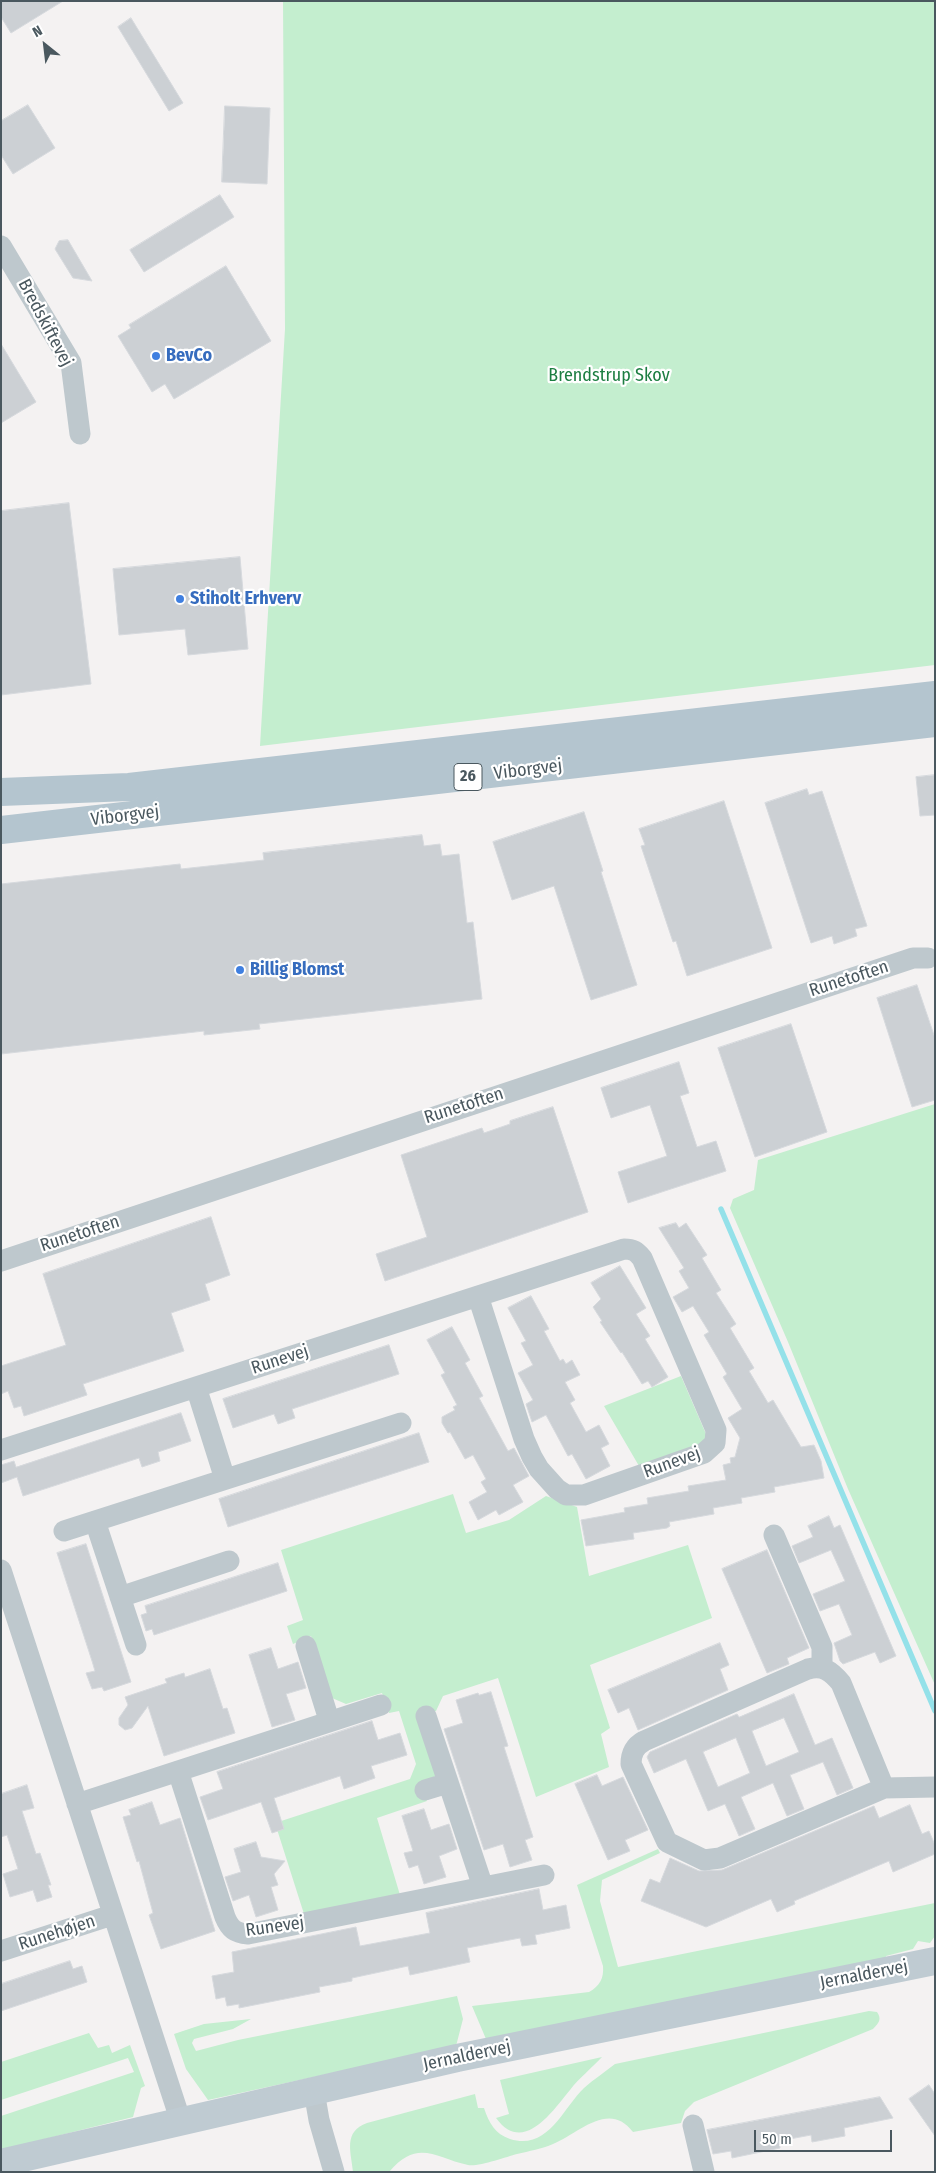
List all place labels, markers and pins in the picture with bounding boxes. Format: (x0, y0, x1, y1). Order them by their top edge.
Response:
place label: BevCo (166, 345, 212, 367)
marker: BevCo (150, 350, 162, 362)
place label: Stiholt Erhverv (190, 588, 301, 610)
marker: Stiholt Erhverv (174, 593, 186, 605)
place label: Billig Blomst (250, 959, 344, 981)
marker: Billig Blomst (234, 964, 246, 976)

